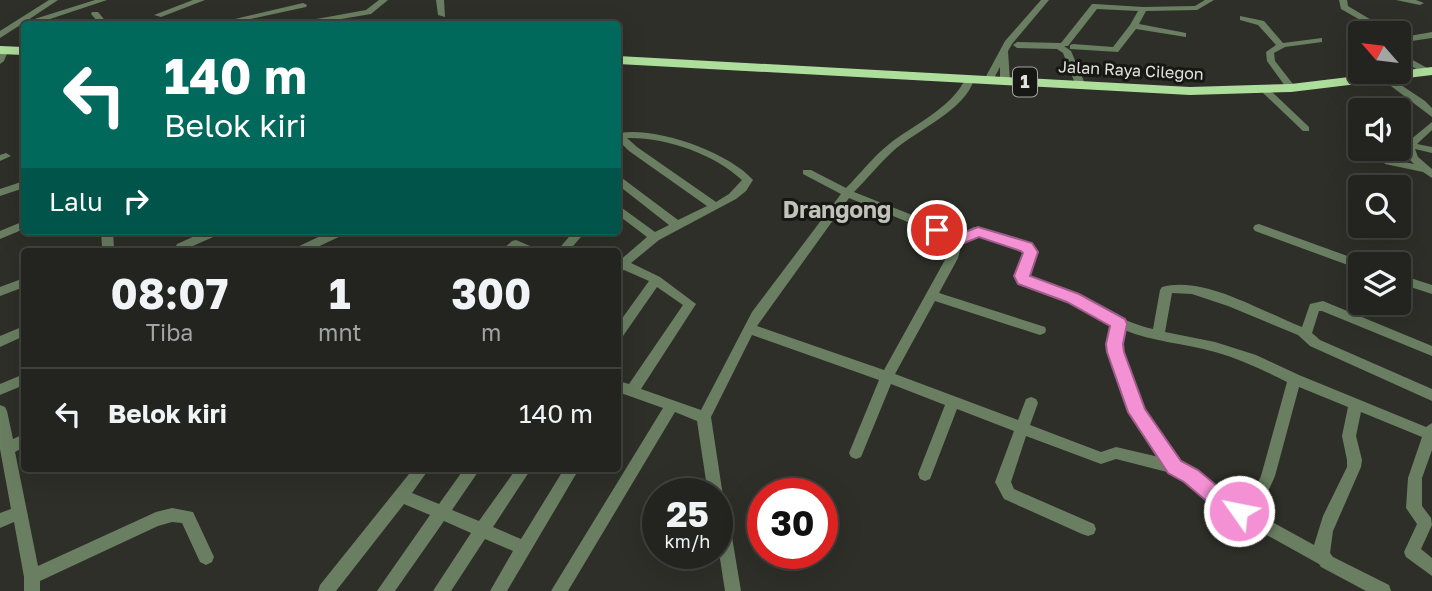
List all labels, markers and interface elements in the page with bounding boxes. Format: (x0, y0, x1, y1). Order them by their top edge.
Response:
north arrow (1348, 21, 1410, 84)
map controls (1348, 21, 1411, 315)
text: 140 m (164, 46, 307, 105)
icon: left (49, 49, 140, 140)
street label: Jalan Raya Cilegon (1058, 56, 1204, 84)
road number: 1 (1013, 68, 1037, 96)
button: sound (1348, 98, 1411, 161)
text: Belok kiri (164, 106, 307, 144)
button: search (1348, 175, 1411, 238)
icon: right (117, 182, 155, 220)
text: Lalu (49, 186, 103, 217)
district label: Drangong (783, 195, 891, 223)
pin (907, 200, 967, 260)
icon: arrive (918, 211, 956, 249)
button: layers (1348, 252, 1411, 315)
text: 08:07 (111, 268, 228, 318)
text: 1 (329, 268, 351, 318)
text: 300 (451, 268, 531, 318)
text: Tiba (146, 318, 193, 346)
text: mnt (318, 318, 362, 346)
text: m (481, 318, 501, 346)
icon: left (49, 395, 87, 433)
text: Belok kiri (108, 398, 227, 429)
text: 140 m (519, 398, 593, 429)
position arrow (1202, 474, 1276, 548)
speed limit sign: 30 (747, 478, 838, 569)
text: 25 (666, 493, 709, 535)
text: km/h (665, 530, 710, 552)

